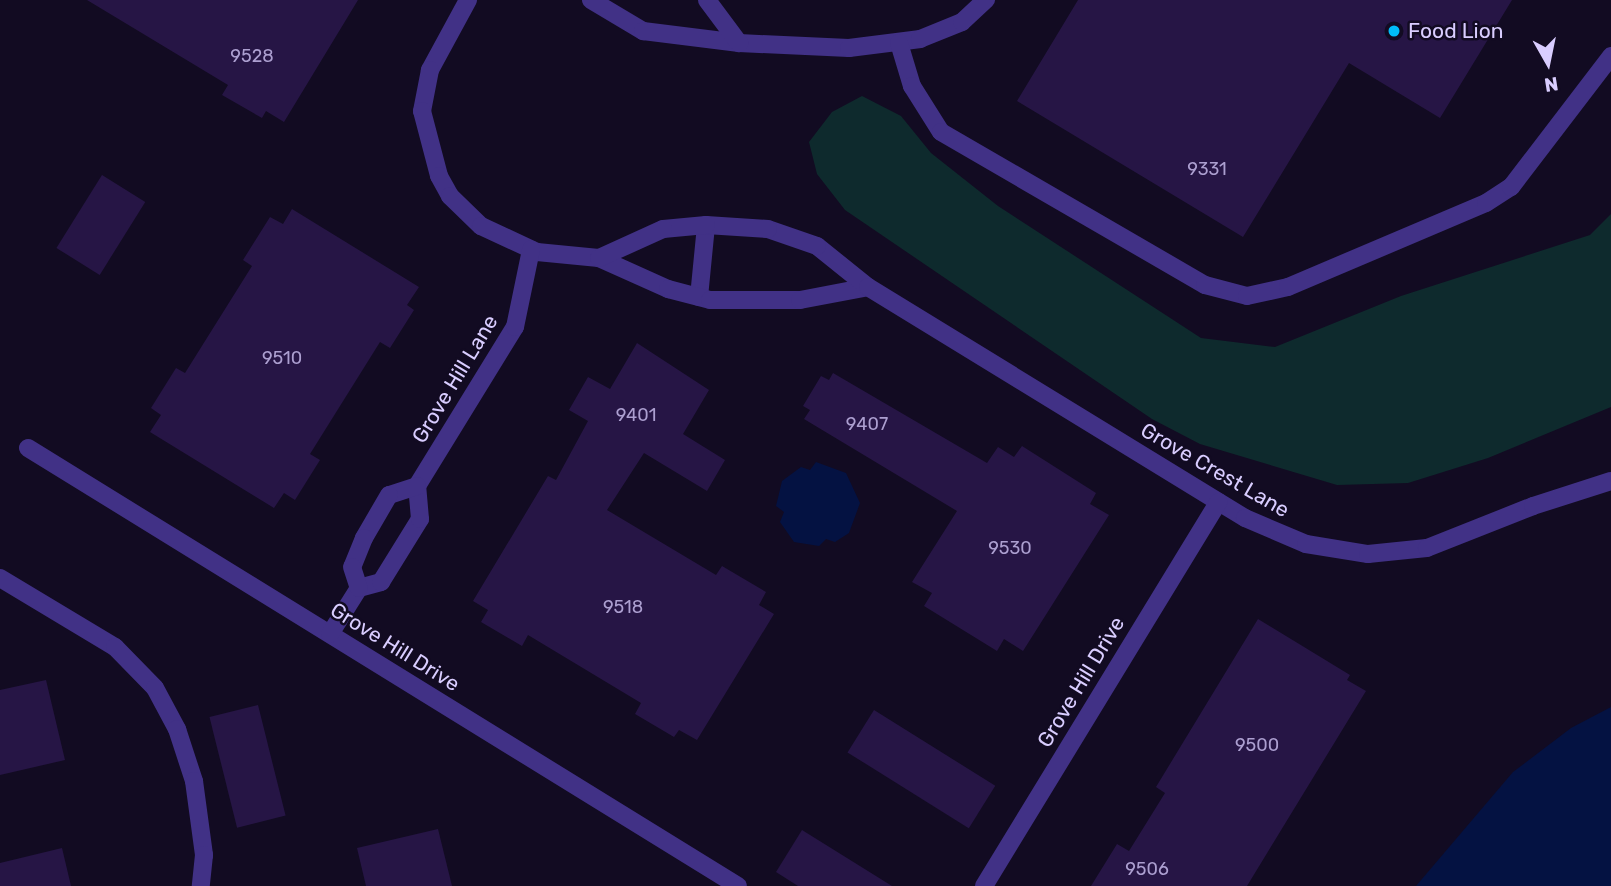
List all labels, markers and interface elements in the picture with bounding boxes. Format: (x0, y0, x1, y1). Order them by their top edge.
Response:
place label: Food Lion (1408, 18, 1503, 44)
marker: Food Lion (1386, 23, 1402, 39)
north arrow (1513, 28, 1583, 98)
house number: 9528 (230, 45, 274, 67)
text: N (1543, 72, 1560, 97)
house number: 9331 (1187, 158, 1227, 180)
street label: Grove Hill Lane (407, 310, 503, 448)
house number: 9510 (262, 347, 302, 369)
house number: 9401 (616, 404, 656, 426)
house number: 9407 (846, 413, 888, 435)
street label: Grove Crest Lane (1136, 417, 1294, 523)
house number: 9530 (988, 537, 1032, 559)
house number: 9518 (603, 596, 643, 618)
street label: Grove Hill Drive (326, 597, 464, 697)
street label: Grove Hill Drive (1032, 612, 1130, 752)
house number: 9500 (1235, 734, 1279, 756)
house number: 9506 (1125, 858, 1169, 880)

